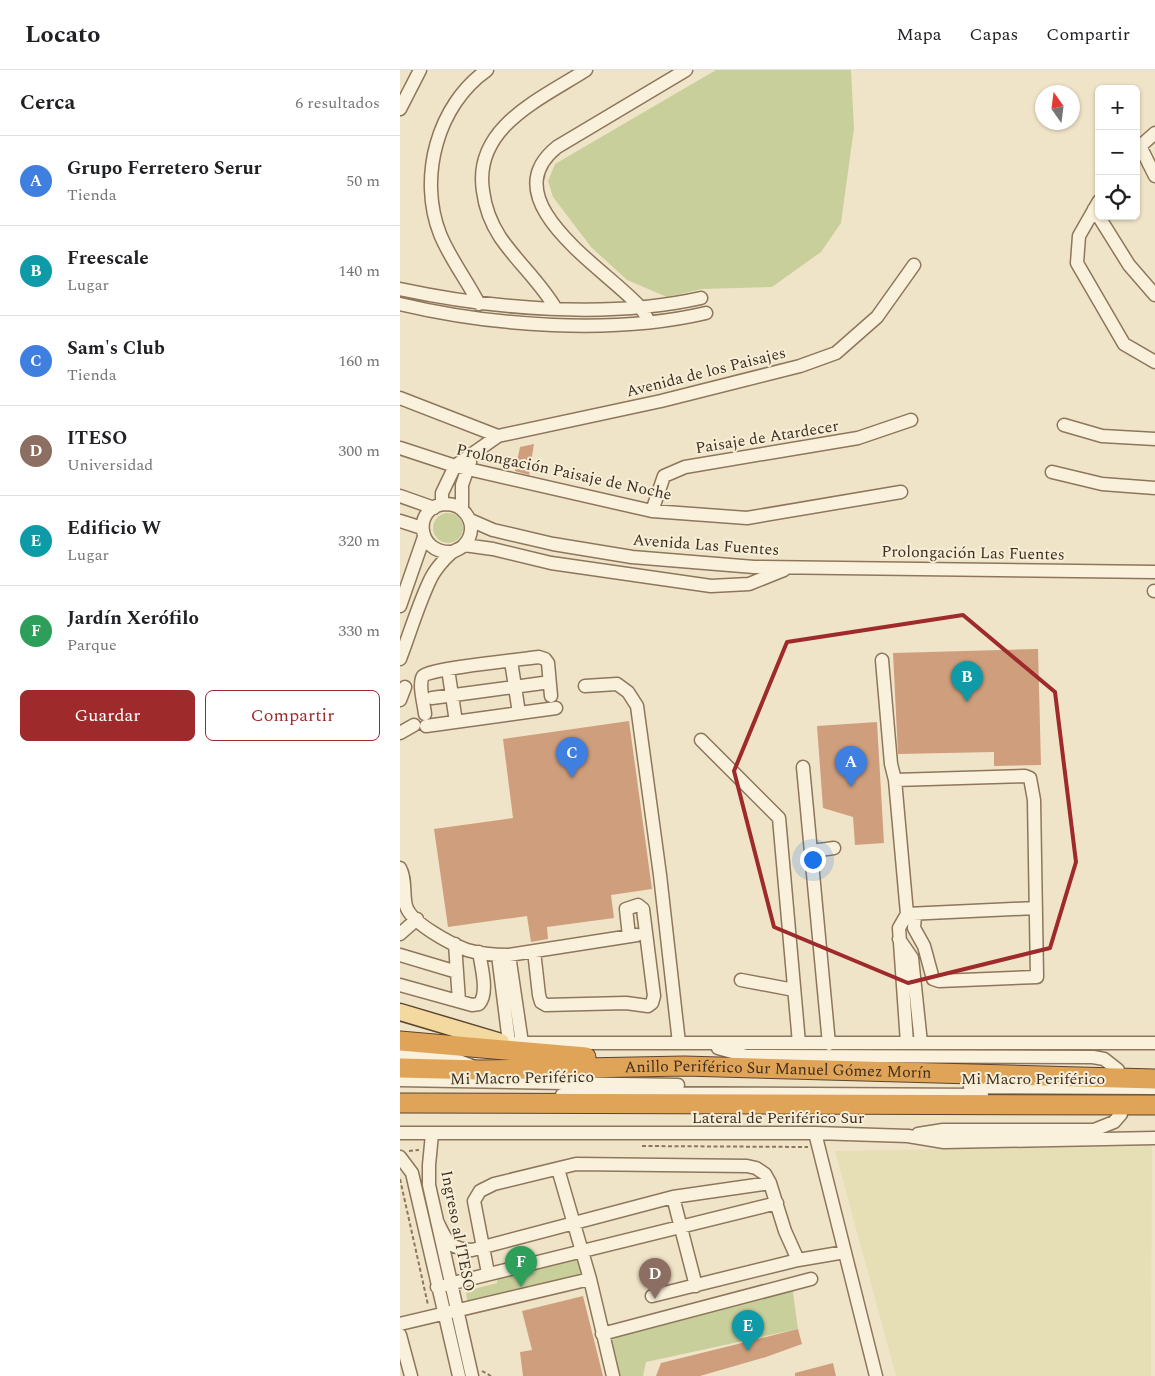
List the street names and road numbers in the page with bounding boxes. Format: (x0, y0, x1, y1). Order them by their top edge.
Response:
street label: Avenida de los Paisajes (624, 341, 788, 403)
street label: Paisaje de Atardecer (694, 414, 840, 460)
street label: Prolongación Paisaje de Noche (454, 437, 674, 507)
street label: Avenida Las Fuentes (632, 528, 780, 562)
street label: Prolongación Las Fuentes (881, 539, 1065, 567)
street label: Anillo Periférico Sur Manuel Gómez Morín (624, 1054, 932, 1085)
street label: Mi Macro Periférico (450, 1065, 594, 1091)
street label: Mi Macro Periférico (961, 1067, 1105, 1091)
street label: Lateral de Periférico Sur (692, 1106, 864, 1130)
street label: Ingreso al ITESO (434, 1168, 482, 1294)

